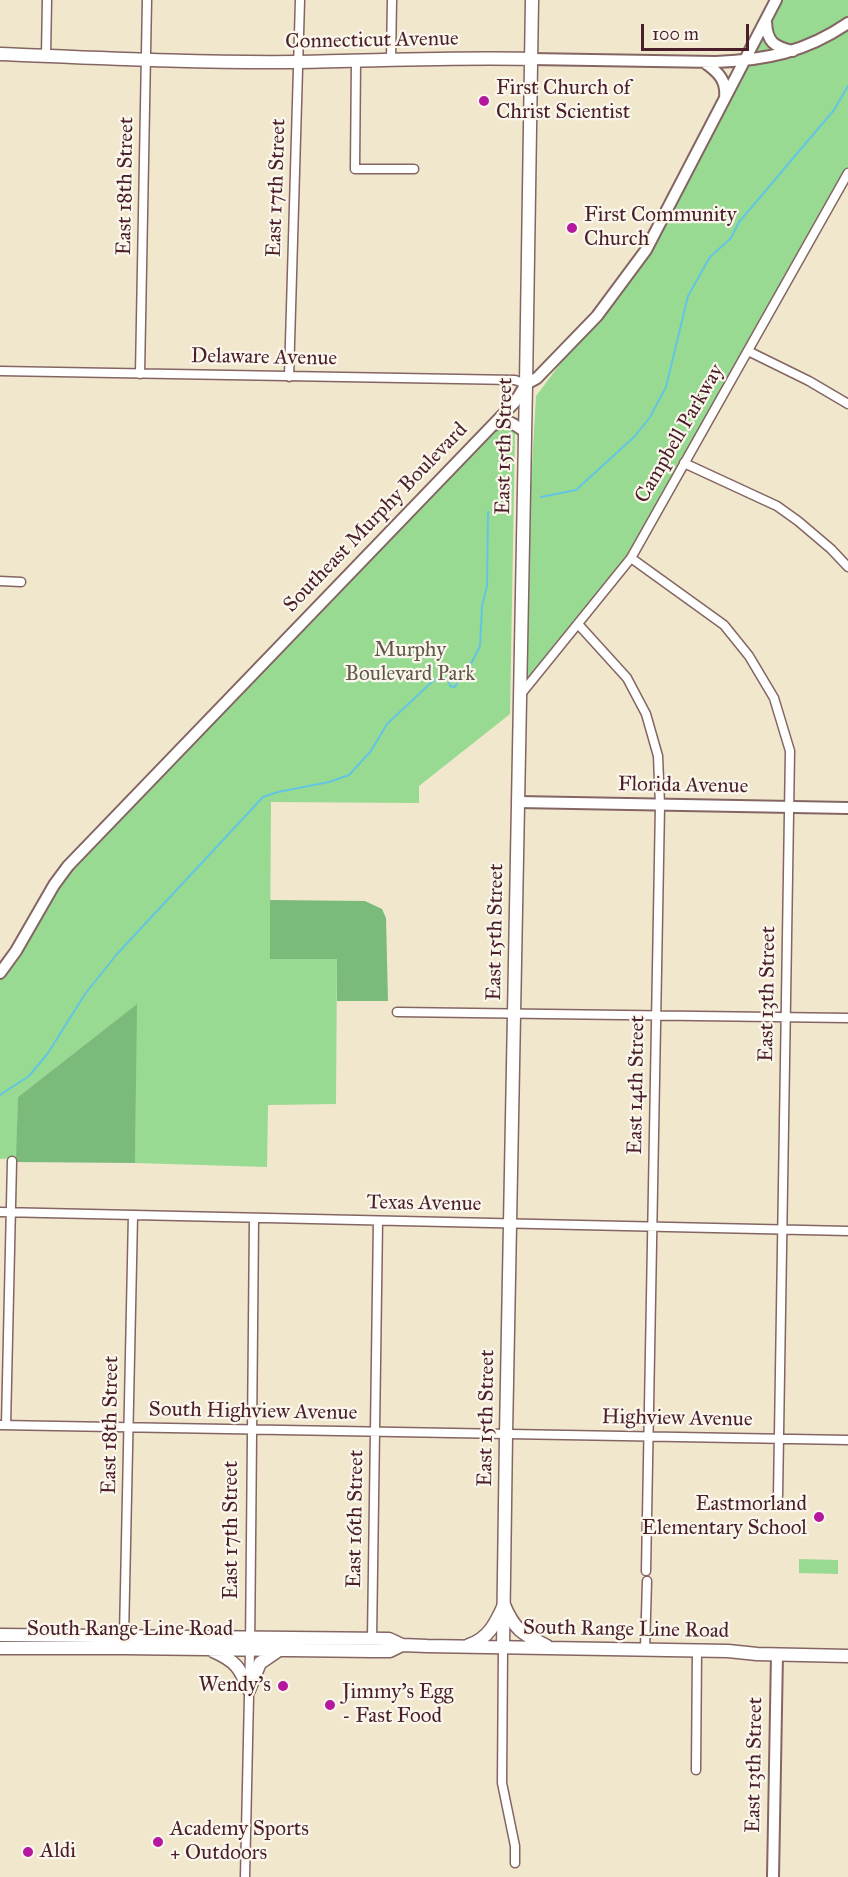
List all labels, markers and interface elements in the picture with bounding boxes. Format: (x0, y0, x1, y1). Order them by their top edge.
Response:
scale bar (644, 12, 752, 50)
text: 100 m (652, 23, 699, 45)
street label: Connecticut Avenue (285, 27, 459, 55)
place label: First Church of Christ Scientist (496, 76, 631, 126)
marker: First Church of Christ Scientist (477, 94, 491, 108)
street label: East 18th Street (112, 116, 140, 256)
street label: East 17th Street (262, 118, 292, 258)
place label: First Community Church (584, 203, 737, 253)
marker: First Community Church (565, 221, 579, 235)
street label: Delaware Avenue (191, 344, 337, 372)
street label: Campbell Parkway (630, 360, 730, 508)
street label: East 15th Street (491, 377, 519, 515)
street label: Southeast Murphy Boulevard (279, 418, 473, 618)
park label: Murphy Boulevard Park (345, 638, 475, 688)
street label: Florida Avenue (618, 772, 748, 800)
street label: East 15th Street (482, 863, 510, 1001)
street label: East 13th Street (754, 926, 782, 1062)
street label: East 14th Street (623, 1015, 651, 1155)
street label: Texas Avenue (366, 1190, 482, 1218)
street label: East 15th Street (473, 1349, 501, 1487)
street label: East 18th Street (97, 1355, 125, 1495)
street label: South Highview Avenue (148, 1398, 358, 1426)
street label: Highview Avenue (601, 1405, 753, 1433)
street label: East 16th Street (342, 1450, 370, 1588)
street label: East 17th Street (219, 1461, 245, 1599)
place label: Eastmorland Elementary School (642, 1492, 807, 1542)
marker: Eastmorland Elementary School (812, 1510, 826, 1524)
street label: South Range Line Road (523, 1616, 729, 1644)
street label: South Range Line Road (27, 1617, 233, 1643)
place label: Wendy's (198, 1673, 271, 1699)
marker: Wendy's (276, 1679, 290, 1693)
place label: Jimmy's Egg - Fast Food (342, 1680, 453, 1730)
street label: East 13th Street (741, 1697, 769, 1833)
marker: Jimmy's Egg - Fast Food (323, 1698, 337, 1712)
place label: Academy Sports + Outdoors (170, 1817, 309, 1867)
marker: Academy Sports + Outdoors (151, 1835, 165, 1849)
place label: Aldi (40, 1839, 76, 1865)
marker: Aldi (21, 1845, 35, 1859)

